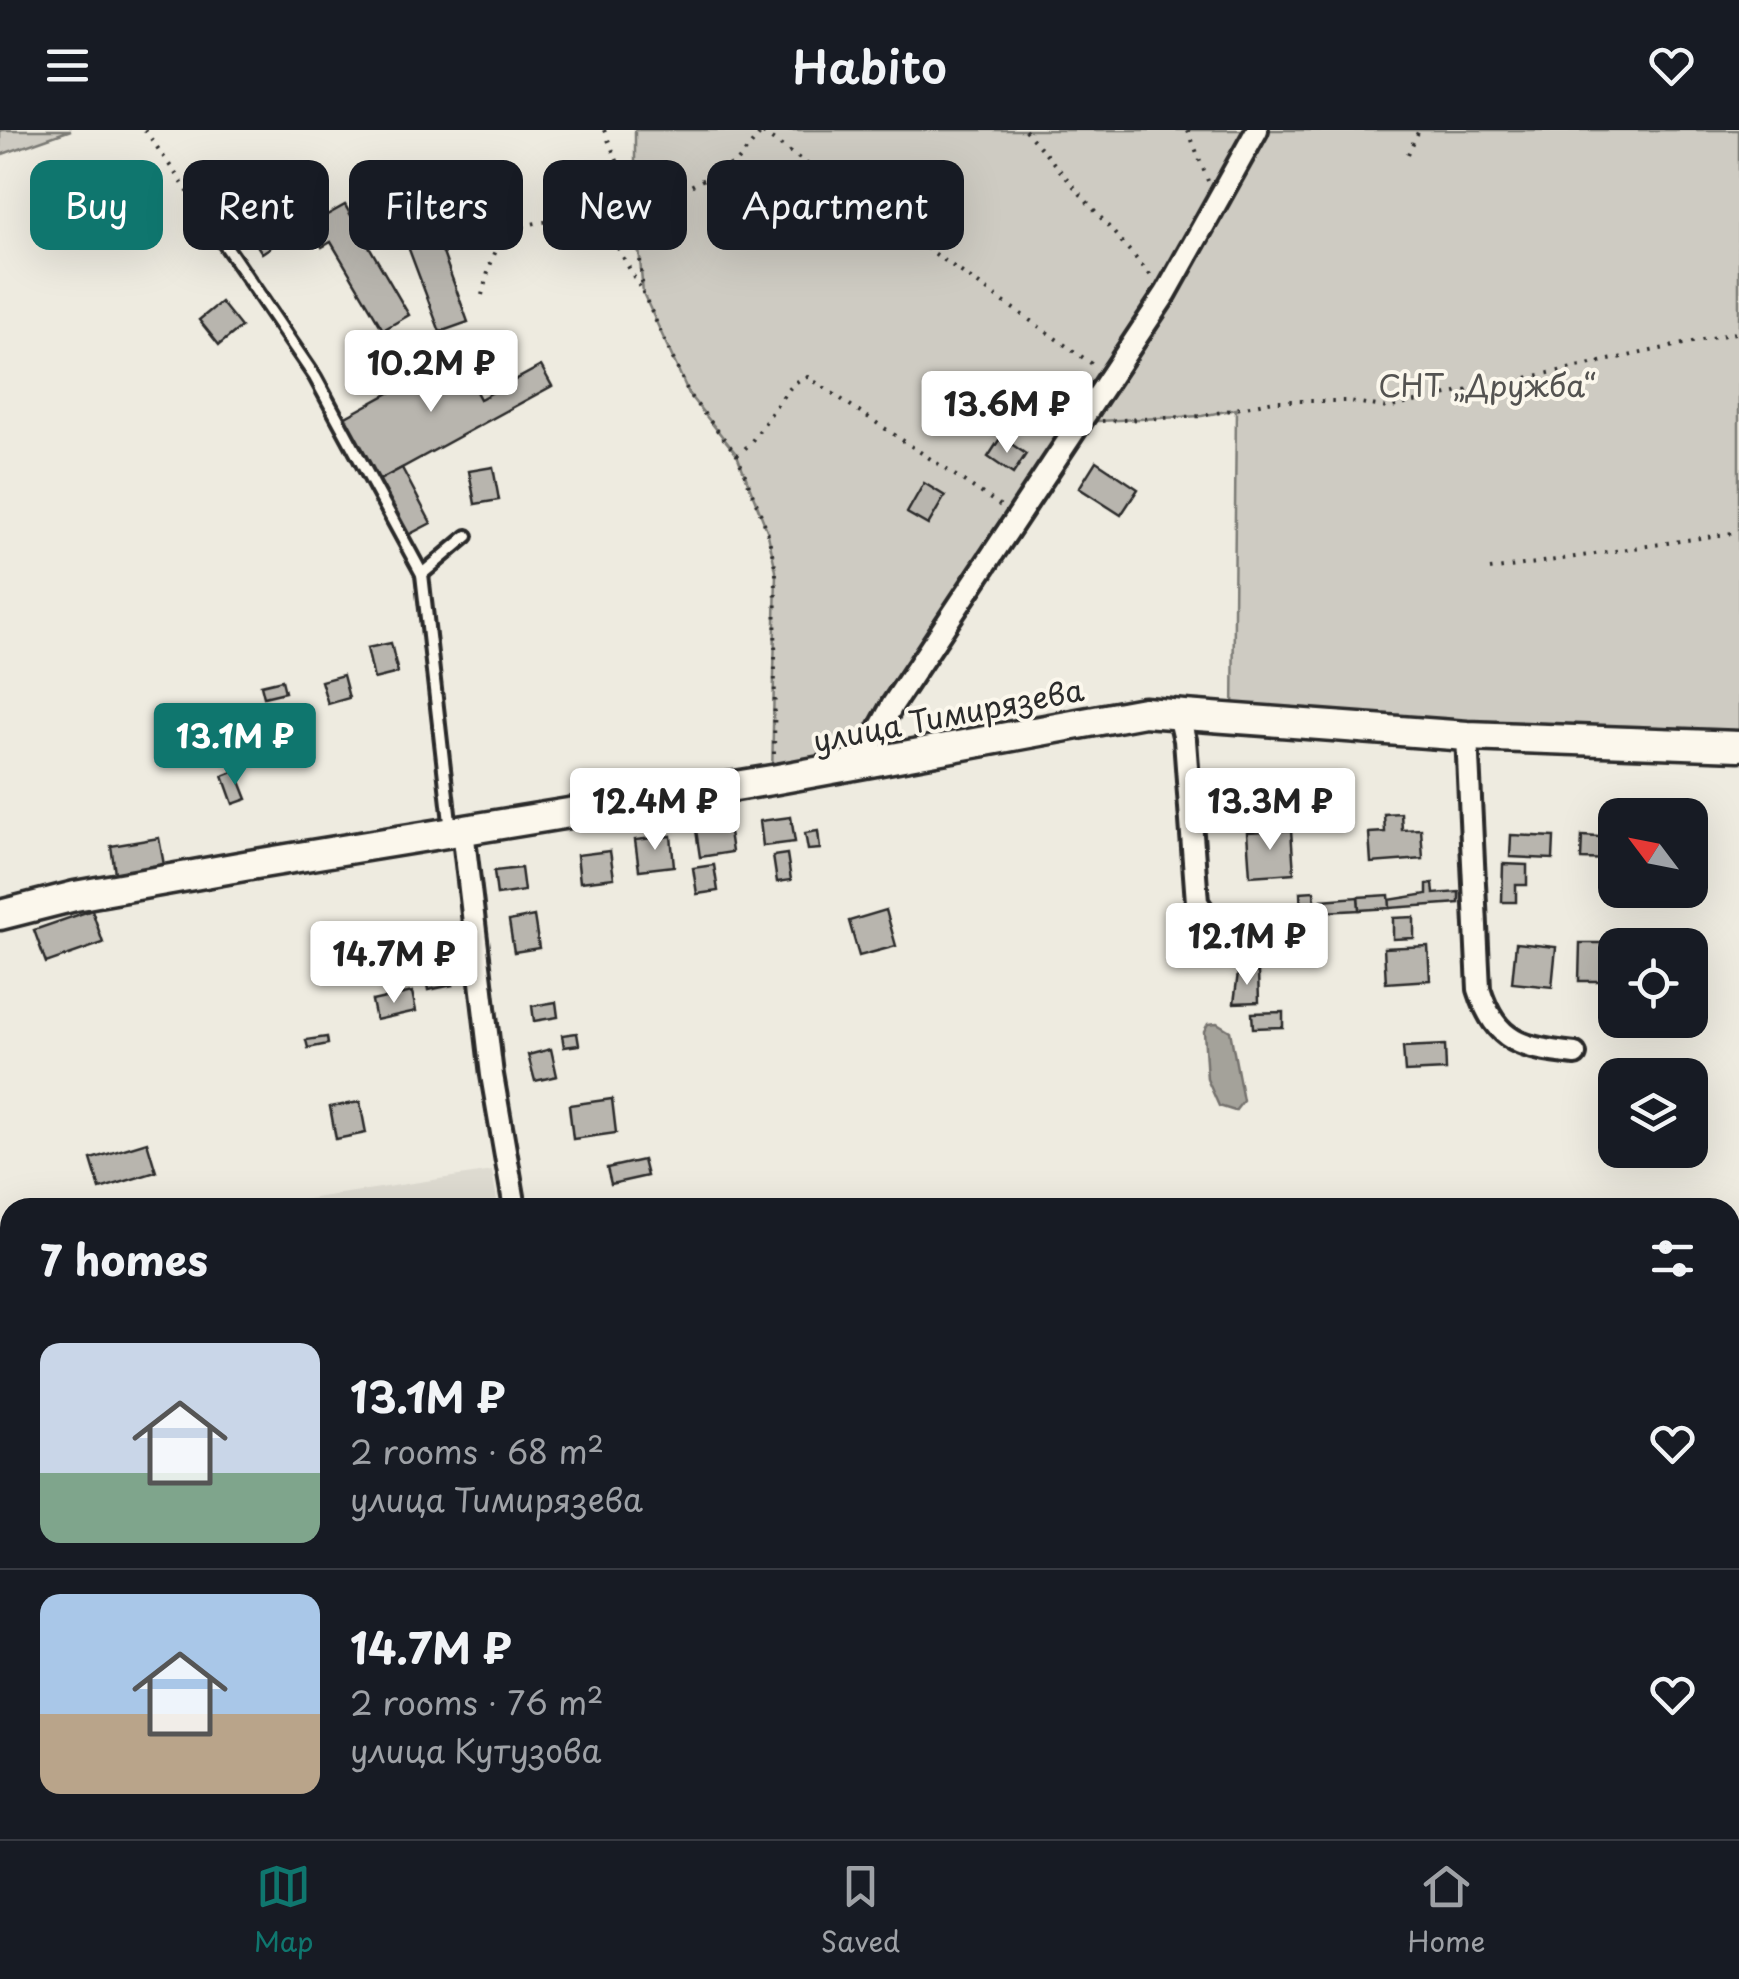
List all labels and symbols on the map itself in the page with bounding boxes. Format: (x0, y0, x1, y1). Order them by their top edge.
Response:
pin: 10.2M ₽ (339, 330, 523, 415)
park label: СНТ „Дружба“ (1378, 362, 1596, 407)
pin: 13.6M ₽ (915, 371, 1099, 456)
street label: улица Тимирязева (809, 666, 1087, 762)
pin: 13.1M ₽ (143, 703, 327, 788)
pin: 12.4M ₽ (563, 768, 747, 853)
pin: 13.3M ₽ (1178, 768, 1362, 853)
north arrow (1598, 798, 1708, 908)
pin: 12.1M ₽ (1155, 903, 1339, 988)
pin: 14.7M ₽ (302, 921, 486, 1006)

